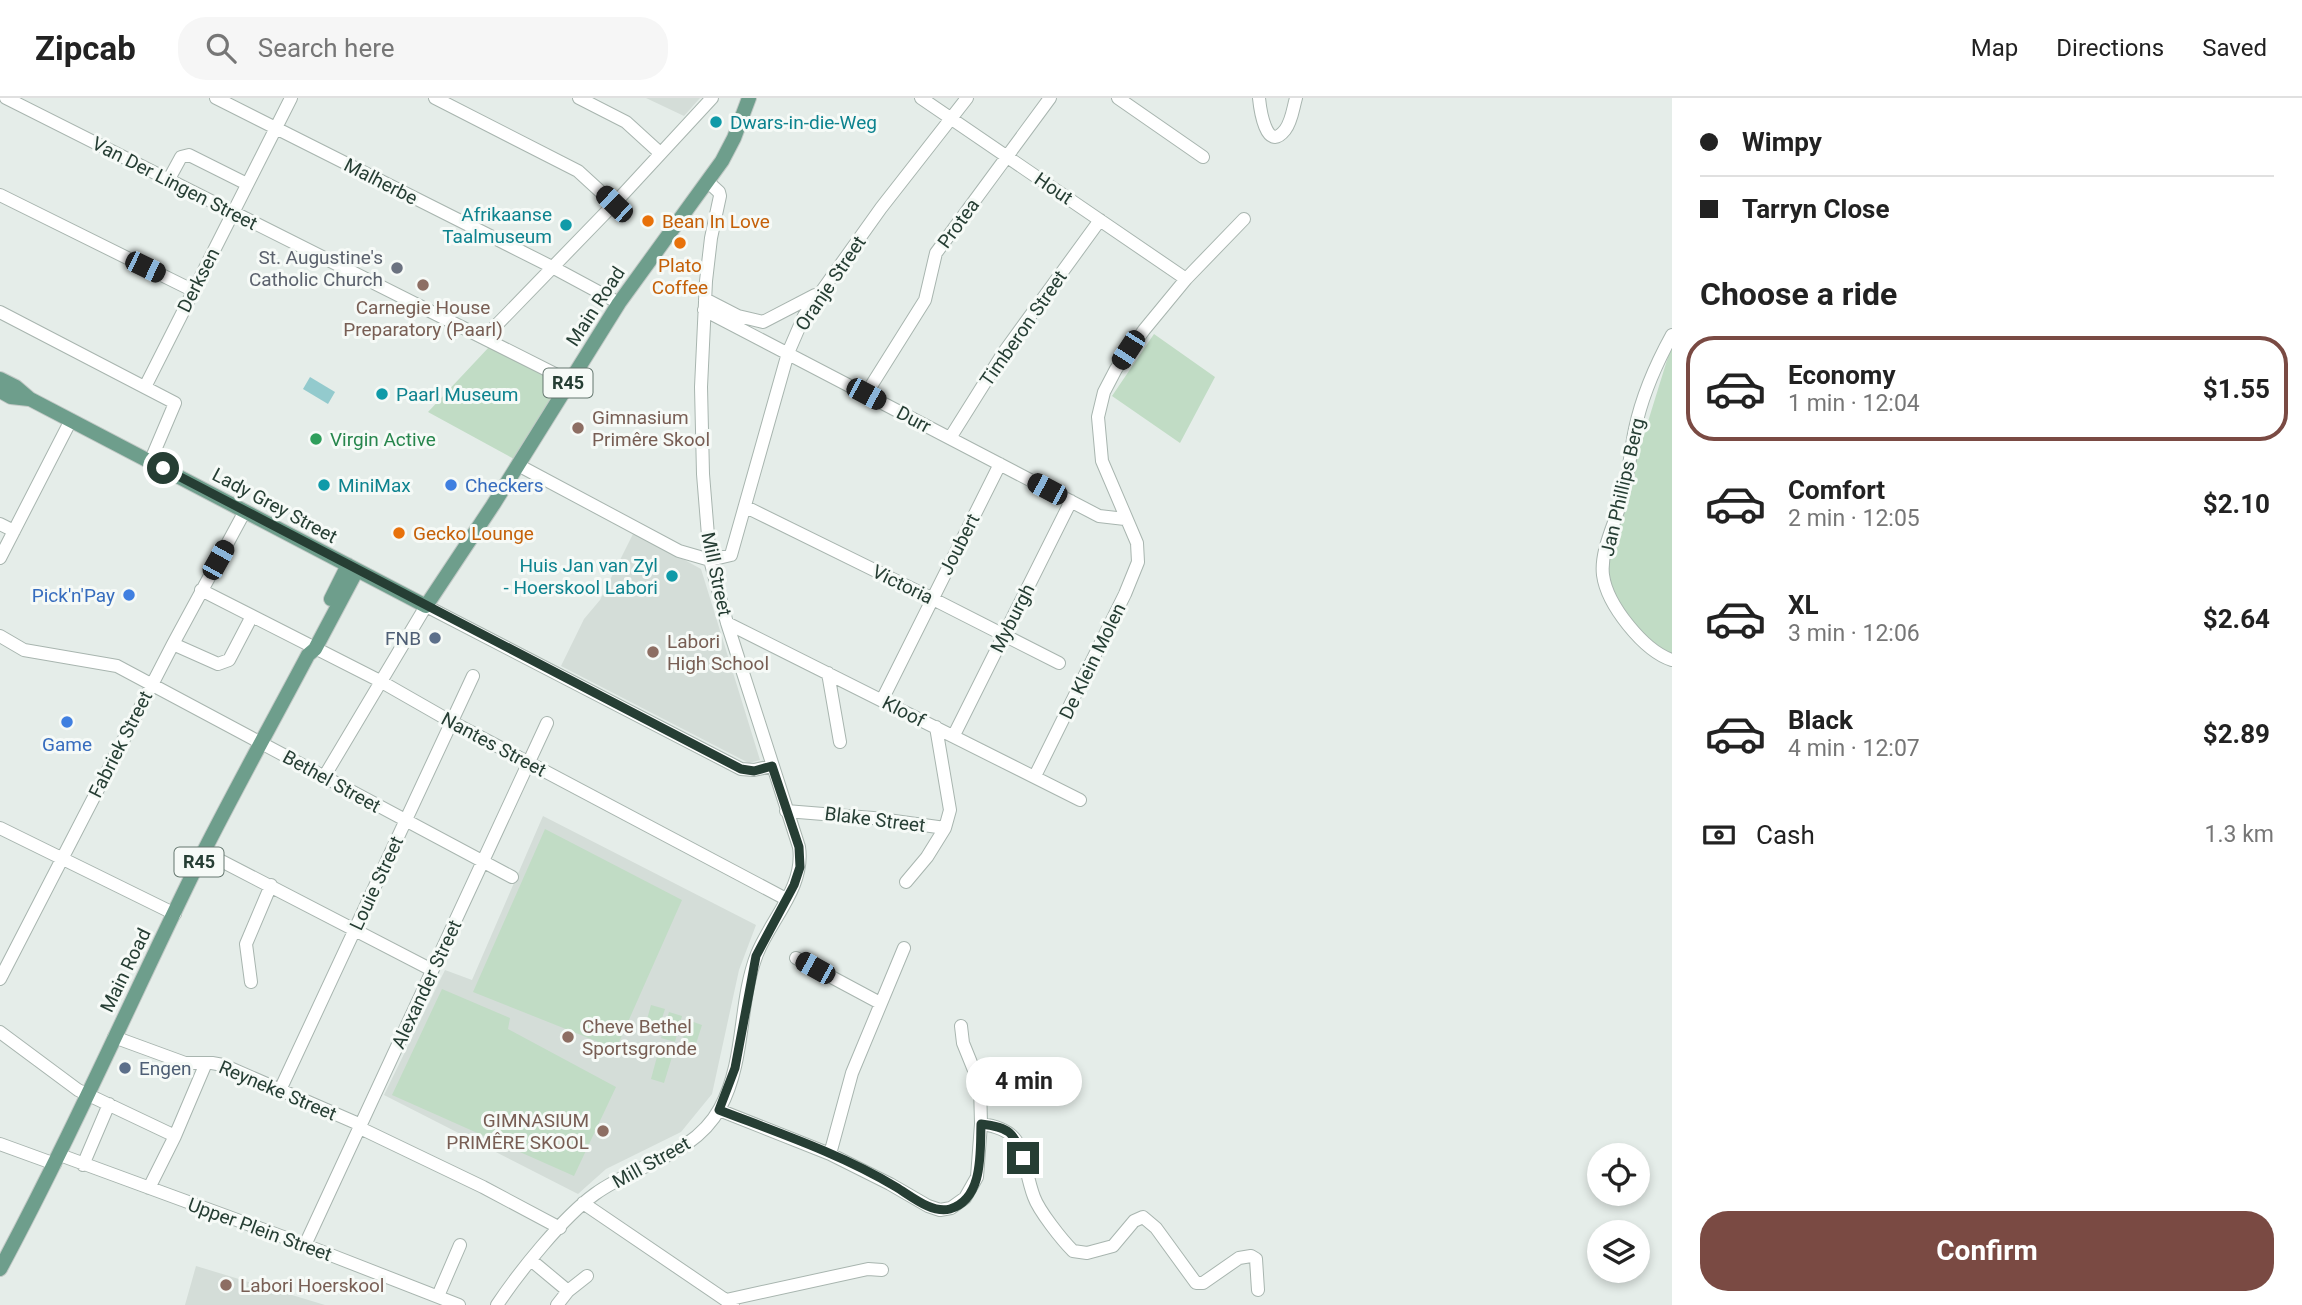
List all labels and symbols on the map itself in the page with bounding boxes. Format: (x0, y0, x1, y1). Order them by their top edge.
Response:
place label: Dwars-in-die-Weg (730, 111, 877, 134)
marker: Dwars-in-die-Weg (708, 114, 724, 130)
street label: Van Der Lingen Street (88, 132, 261, 235)
street label: Malherbe (340, 153, 421, 210)
street label: Hout (1030, 167, 1077, 209)
car (592, 182, 637, 226)
street label: Protea (933, 194, 984, 253)
place label: Afrikaanse Taalmuseum (442, 203, 552, 248)
place label: Bean In Love (662, 210, 770, 233)
marker: Bean In Love (640, 213, 656, 229)
marker: Afrikaanse Taalmuseum (558, 217, 574, 233)
street label: Oranje Street (790, 231, 871, 335)
marker: Plato Coffee (672, 235, 688, 251)
street label: Derksen (173, 244, 224, 316)
place label: St. Augustine's Catholic Church (249, 246, 383, 291)
car (122, 248, 169, 286)
place label: Plato Coffee (652, 254, 708, 299)
marker: St. Augustine's Catholic Church (389, 260, 405, 276)
street label: Main Road (561, 262, 630, 350)
street label: Timberon Street (975, 266, 1072, 391)
marker: Carnegie House Preparatory (Paarl) (415, 277, 431, 293)
place label: Carnegie House Preparatory (Paarl) (343, 296, 503, 341)
car (1108, 327, 1149, 373)
road number: R45 (544, 368, 592, 398)
car (843, 375, 890, 413)
place label: Paarl Museum (396, 383, 518, 406)
marker: Paarl Museum (374, 386, 390, 402)
street label: Durr (893, 401, 935, 438)
place label: Gimnasium Primêre Skool (592, 406, 710, 451)
street label: Jan Phillips Berg (1595, 416, 1650, 558)
marker: Gimnasium Primêre Skool (570, 420, 586, 436)
place label: Virgin Active (330, 428, 436, 451)
marker: Virgin Active (308, 431, 324, 447)
route start (147, 452, 179, 484)
street label: Lady Grey Street (208, 463, 341, 548)
car (1024, 470, 1071, 508)
place label: MiniMax (338, 474, 411, 497)
place label: Checkers (465, 474, 544, 497)
marker: MiniMax (316, 477, 332, 493)
marker: Checkers (443, 477, 459, 493)
street label: Joubert (934, 510, 985, 579)
place label: Gecko Lounge (413, 522, 534, 545)
marker: Gecko Lounge (391, 525, 407, 541)
street label: Mill Street (696, 530, 737, 618)
car (199, 537, 238, 583)
place label: Huis Jan van Zyl - Hoerskool Labori (504, 554, 658, 599)
street label: Victoria (869, 560, 937, 609)
marker: Huis Jan van Zyl - Hoerskool Labori (664, 568, 680, 584)
street label: Myburgh (985, 580, 1040, 656)
place label: Pick'n'Pay (32, 584, 115, 607)
marker: Pick'n'Pay (121, 587, 137, 603)
street label: De Klein Molen (1054, 599, 1130, 723)
place label: FNB (385, 627, 421, 650)
marker: FNB (427, 630, 443, 646)
place label: Labori High School (667, 630, 769, 675)
marker: Labori High School (645, 644, 661, 660)
street label: Fabriek Street (84, 687, 157, 801)
street label: Kloof (879, 691, 929, 732)
street label: Nantes Street (437, 707, 550, 782)
marker: Game (59, 714, 75, 730)
place label: Game (42, 733, 92, 756)
street label: Bethel Street (279, 745, 385, 818)
street label: Blake Street (823, 802, 927, 837)
street label: Louie Street (345, 833, 408, 934)
road number: R45 (174, 848, 224, 876)
street label: Alexander Street (387, 916, 466, 1052)
street label: Main Road (95, 925, 156, 1016)
car (792, 949, 839, 987)
place label: Cheve Bethel Sportsgronde (582, 1015, 697, 1060)
marker: Cheve Bethel Sportsgronde (560, 1029, 576, 1045)
street label: Reyneke Street (216, 1055, 340, 1126)
callout: 4 min (965, 1056, 1081, 1105)
place label: Engen (139, 1057, 192, 1080)
marker: Engen (117, 1060, 133, 1076)
place label: GIMNASIUM PRIMÊRE SKOOL (446, 1109, 589, 1154)
marker: GIMNASIUM PRIMÊRE SKOOL (595, 1123, 611, 1139)
street label: Mill Street (608, 1132, 694, 1193)
route end (1007, 1142, 1039, 1174)
street label: Upper Plein Street (185, 1193, 335, 1266)
place label: Labori Hoerskool (240, 1274, 384, 1297)
marker: Labori Hoerskool (218, 1277, 234, 1293)

